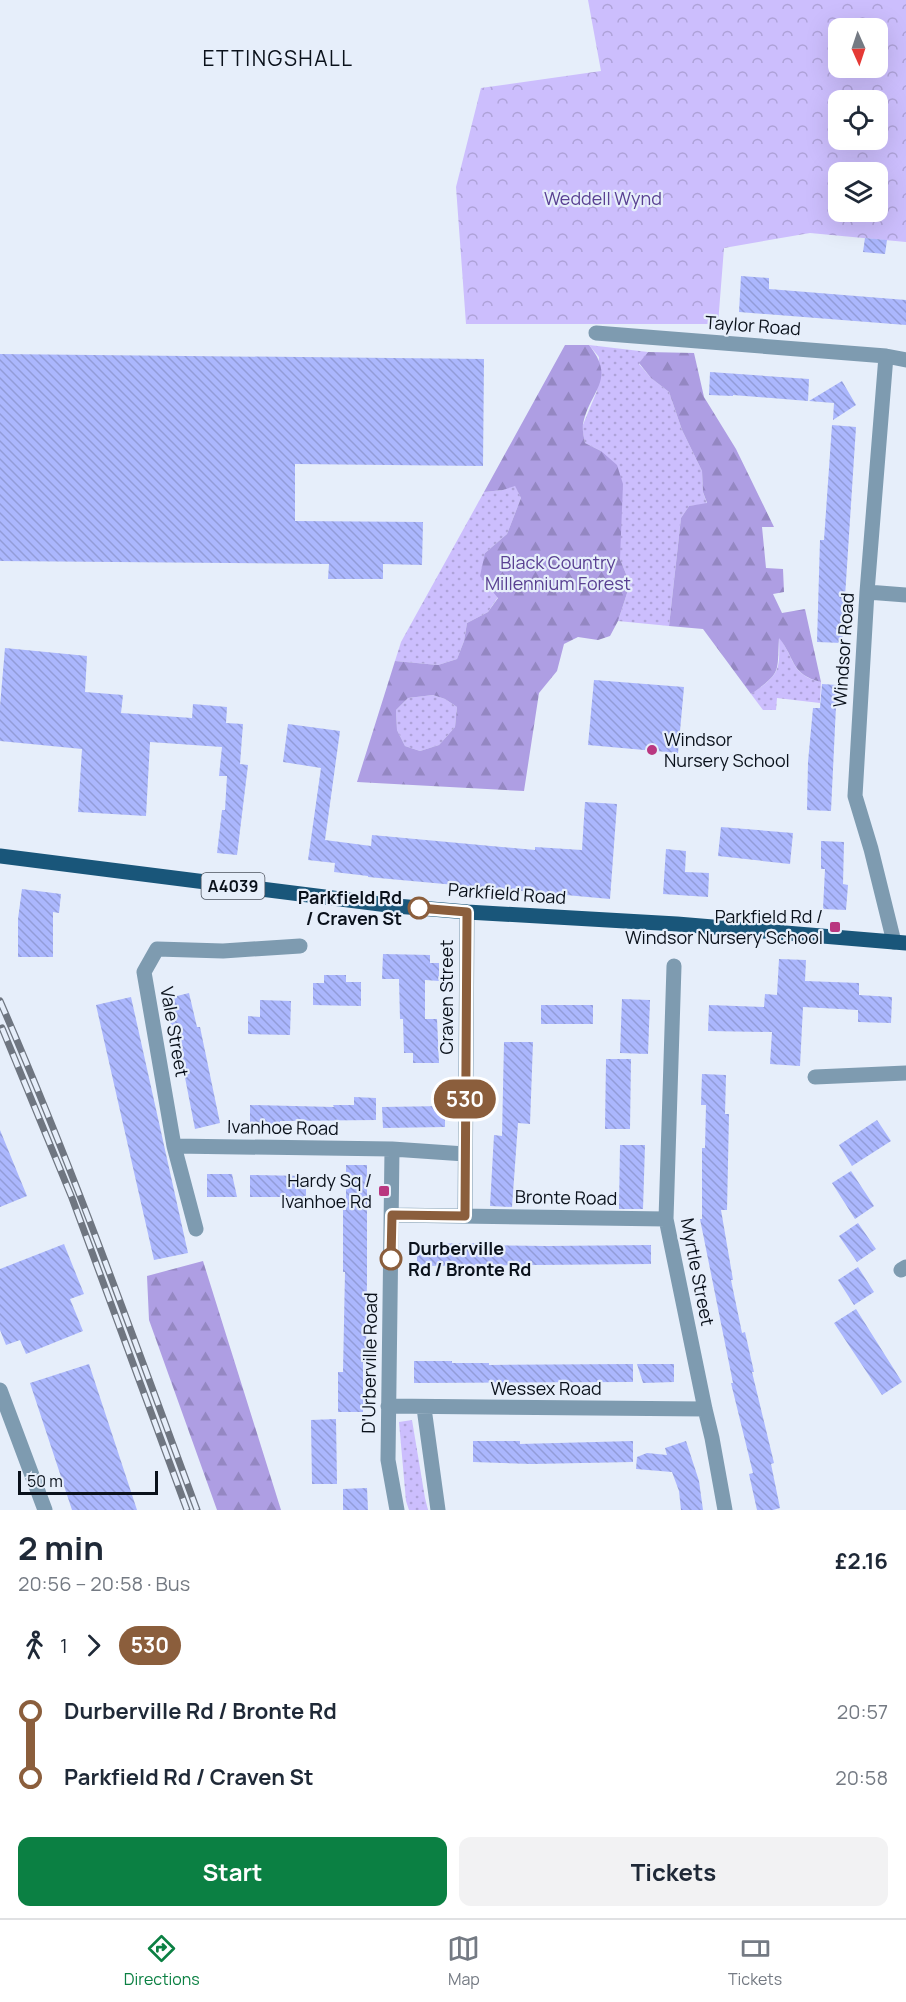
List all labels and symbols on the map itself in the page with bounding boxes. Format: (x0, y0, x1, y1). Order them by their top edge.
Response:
north arrow (828, 18, 888, 78)
district label: ETTINGSHALL (203, 44, 353, 72)
park label: Weddell Wynd (544, 186, 662, 210)
street label: Taylor Road (704, 310, 802, 340)
park label: Black Country Millennium Forest (485, 550, 631, 595)
street label: Windsor Road (827, 592, 859, 708)
place label: Windsor Nursery School (664, 727, 790, 772)
marker: Windsor Nursery School (645, 743, 659, 757)
road number: A4039 (202, 873, 264, 899)
street label: Parkfield Road (447, 877, 567, 909)
place label: Parkfield Rd / Craven St (298, 885, 402, 930)
marker: Parkfield Rd / Craven St (408, 897, 430, 919)
place label: Parkfield Rd / Windsor Nursery School (625, 904, 823, 949)
marker: Parkfield Rd / Windsor Nursery School (828, 920, 842, 934)
street label: Craven Street (434, 940, 458, 1054)
street label: Vale Street (155, 985, 195, 1079)
line badge: 530 (430, 1080, 500, 1118)
street label: Ivanhoe Road (227, 1114, 339, 1140)
place label: Hardy Sq / Ivanhoe Rd (281, 1168, 372, 1213)
marker: Hardy Sq / Ivanhoe Rd (377, 1184, 391, 1198)
street label: Bronte Road (515, 1184, 617, 1210)
street label: Myrtle Street (676, 1216, 720, 1328)
place label: Durberville Rd / Bronte Rd (408, 1236, 531, 1281)
marker: Durberville Rd / Bronte Rd (380, 1248, 402, 1270)
street label: D'Urberville Road (356, 1292, 382, 1434)
street label: Wessex Road (490, 1376, 602, 1400)
scale bar (18, 1468, 158, 1496)

